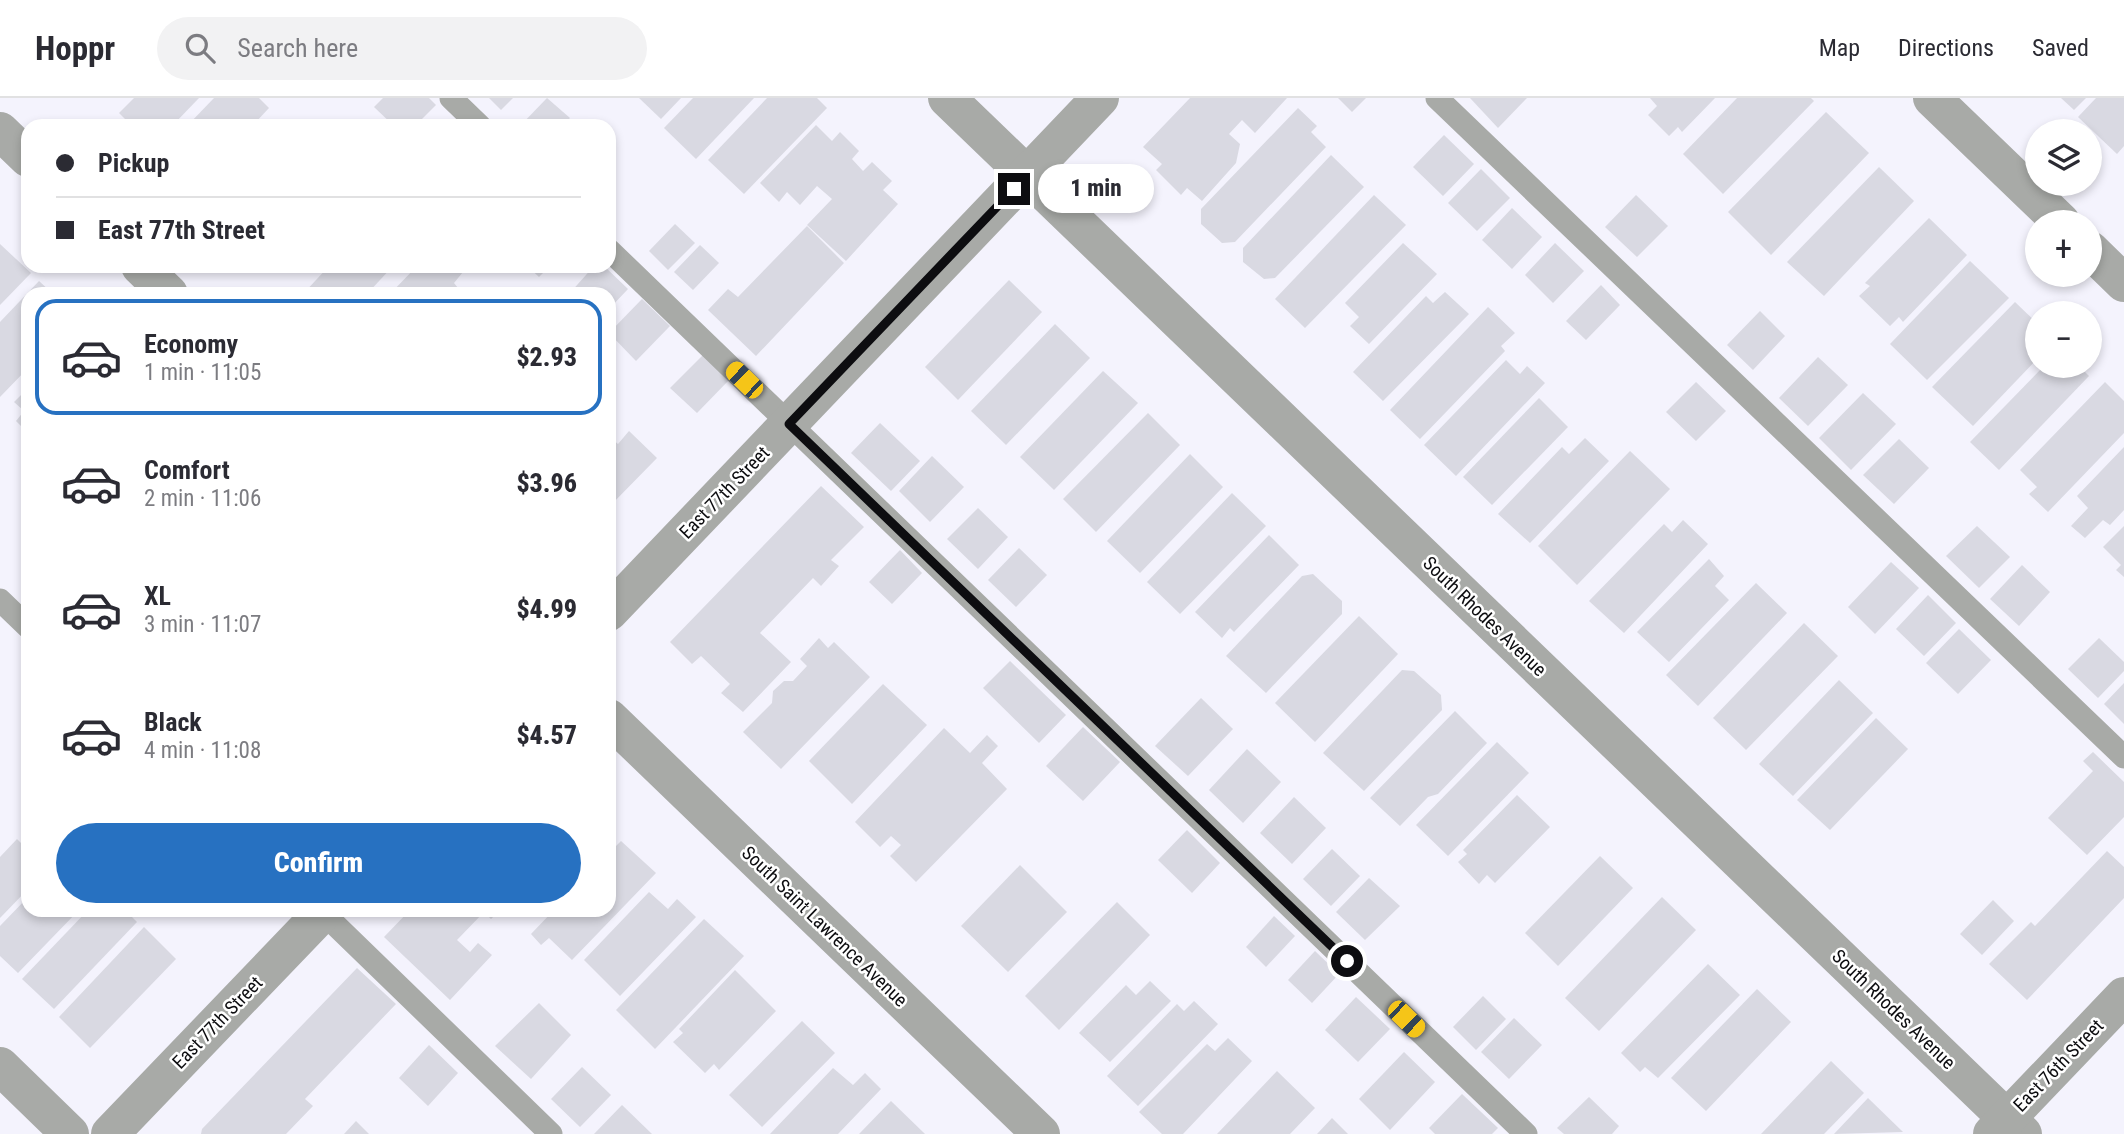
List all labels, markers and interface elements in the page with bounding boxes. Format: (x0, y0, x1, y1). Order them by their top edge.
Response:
search box (157, 17, 647, 80)
text: Hoppr (35, 29, 115, 68)
icon: search (181, 29, 219, 67)
text: Search here (237, 33, 358, 63)
text: Map (1819, 34, 1860, 62)
text: Directions (1898, 34, 1994, 62)
text: Saved (2032, 34, 2089, 62)
map controls (2025, 119, 2102, 378)
button: layers (2025, 119, 2102, 196)
text: Pickup (98, 148, 169, 178)
callout: 1 min (1038, 164, 1154, 214)
route end (998, 173, 1030, 205)
text: 1 min (1070, 175, 1122, 202)
button: + (2025, 210, 2102, 287)
text: East 77th Street (98, 215, 265, 245)
button: − (2025, 301, 2102, 378)
icon: car (60, 326, 123, 389)
text: Economy (144, 329, 238, 359)
text: $2.93 (516, 342, 577, 372)
car (722, 358, 767, 402)
text: 1 min · 11:05 (144, 359, 261, 386)
street label: East 77th Street (675, 441, 774, 543)
icon: car (60, 452, 123, 515)
text: Comfort (144, 455, 230, 485)
text: $3.96 (516, 468, 577, 498)
text: 2 min · 11:06 (144, 485, 261, 512)
street label: South Rhodes Avenue (1418, 552, 1551, 681)
icon: car (60, 578, 123, 641)
text: XL (144, 581, 171, 611)
text: $4.99 (516, 594, 577, 624)
text: 3 min · 11:07 (144, 611, 261, 638)
icon: car (60, 704, 123, 767)
text: Black (144, 707, 202, 737)
text: $4.57 (516, 720, 577, 750)
text: 4 min · 11:08 (144, 737, 261, 764)
button: Confirm (56, 823, 581, 903)
street label: South Saint Lawrence Avenue (737, 841, 912, 1012)
route start (1331, 945, 1363, 977)
street label: South Rhodes Avenue (1827, 945, 1960, 1074)
street label: East 77th Street (168, 971, 267, 1073)
car (1384, 997, 1429, 1041)
street label: East 76th Street (2009, 1014, 2108, 1116)

